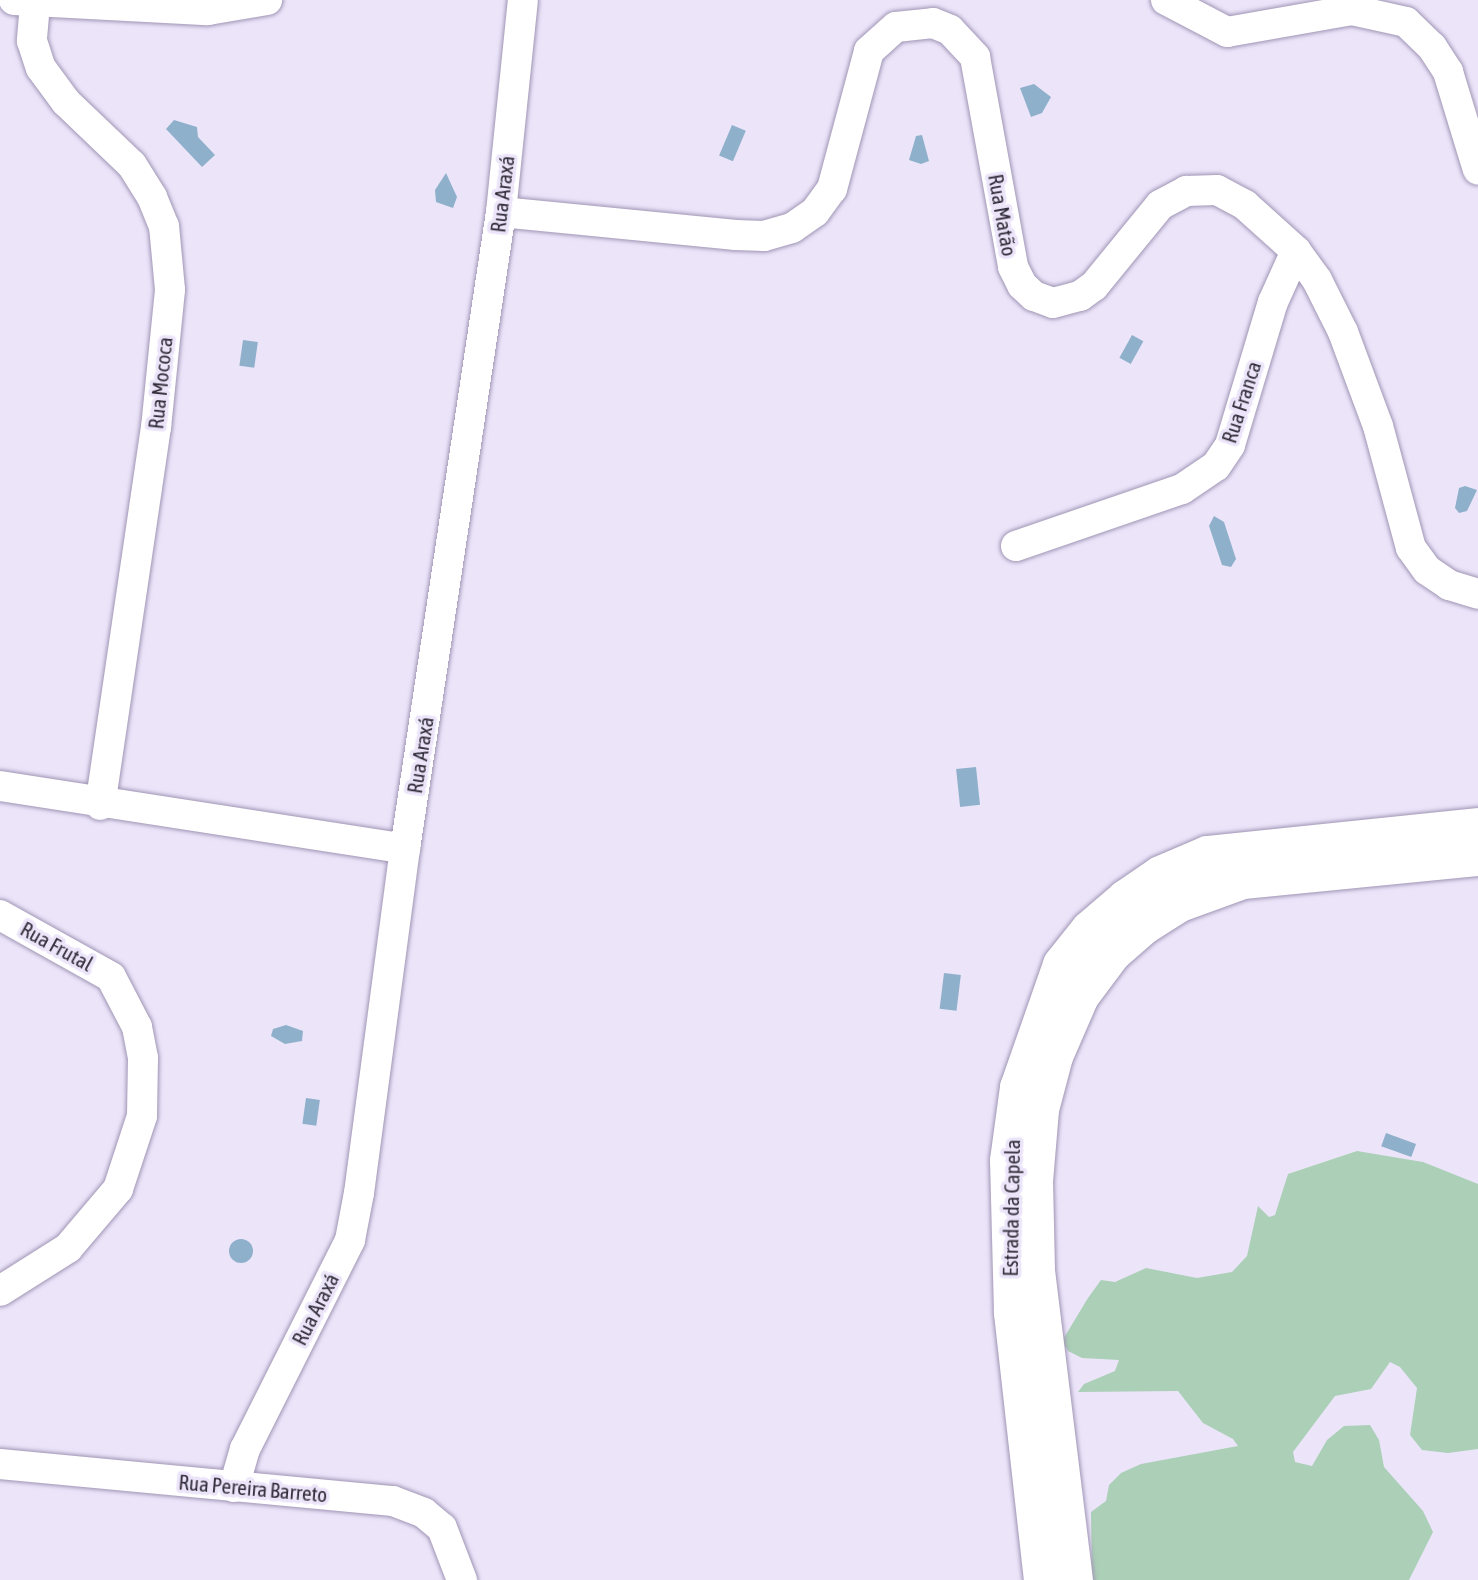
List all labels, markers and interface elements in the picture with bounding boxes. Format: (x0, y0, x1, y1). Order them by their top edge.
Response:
street label: Rua Araxá (485, 154, 519, 234)
street label: Rua Matão (983, 172, 1023, 258)
street label: Rua Mococa (143, 336, 177, 430)
street label: Rua Franca (1216, 358, 1266, 446)
street label: Rua Araxá (402, 715, 438, 795)
street label: Rua Frutal (16, 916, 98, 976)
street label: Estrada da Capela (997, 1139, 1025, 1277)
street label: Rua Araxá (286, 1269, 344, 1349)
street label: Rua Pereira Barreto (178, 1469, 328, 1507)

